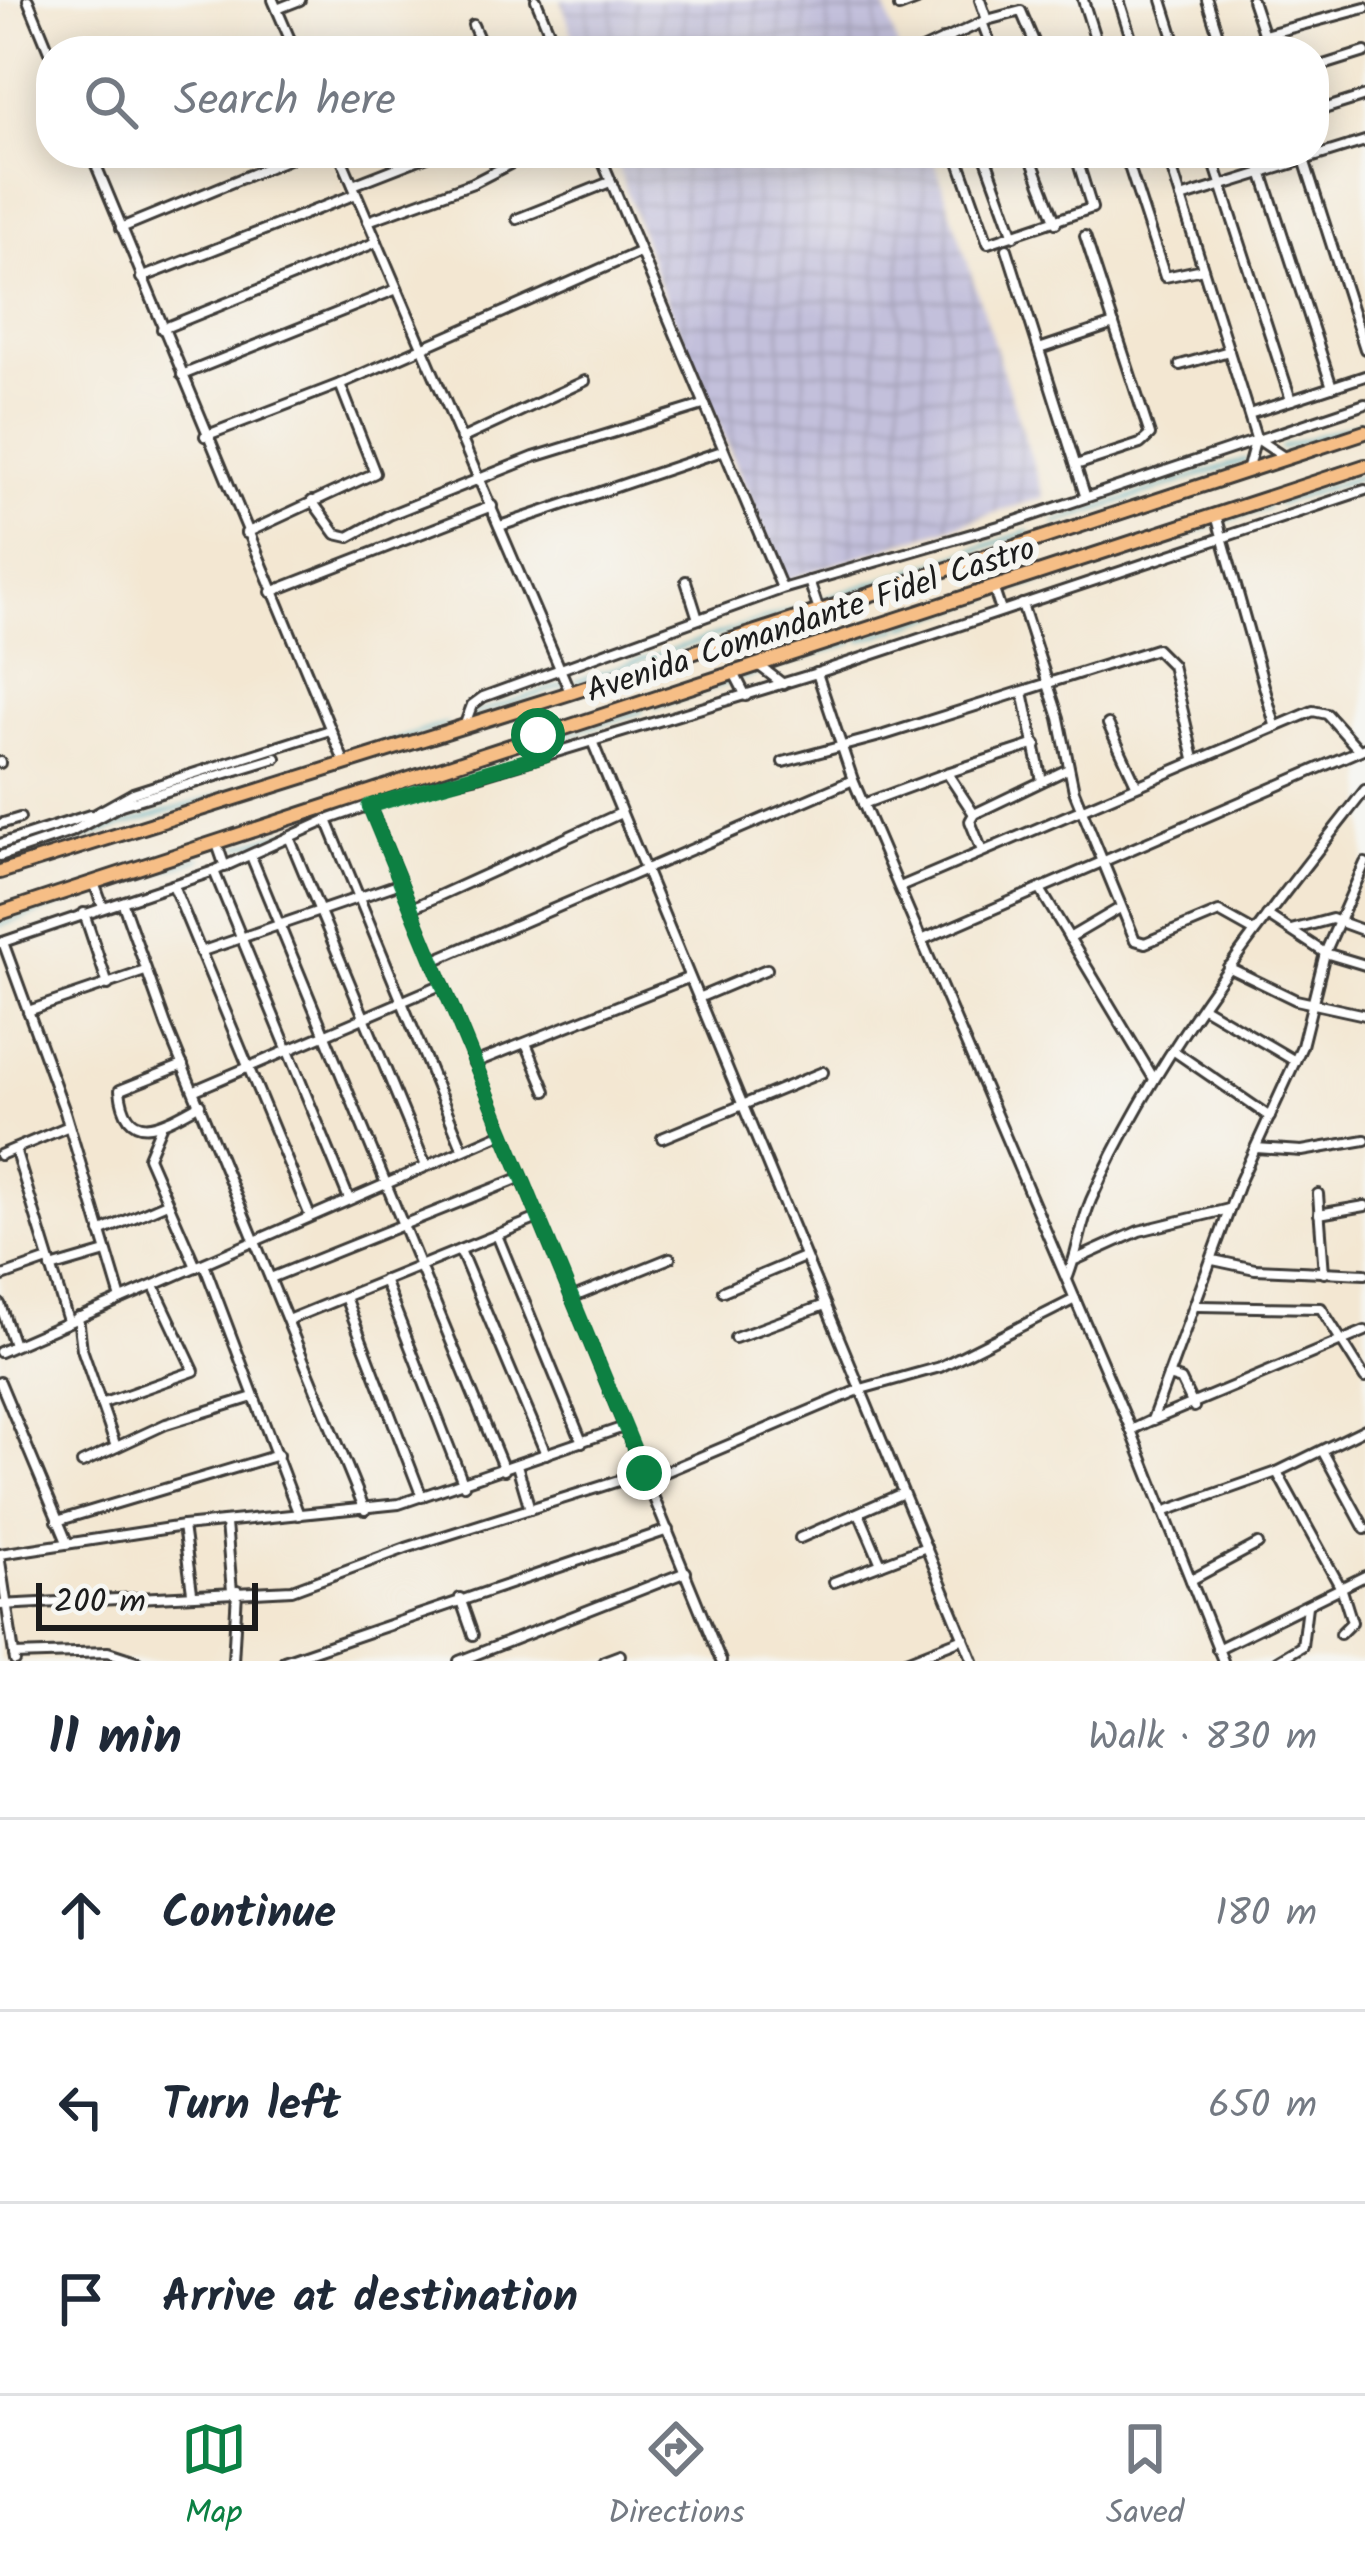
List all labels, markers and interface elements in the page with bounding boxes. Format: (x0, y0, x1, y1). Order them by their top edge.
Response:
search box (36, 36, 1329, 168)
text: Search here (174, 66, 396, 138)
icon: search (78, 69, 144, 135)
street label: Avenida Comandante Fidel Castro (580, 524, 1043, 719)
route start (511, 708, 565, 762)
route end (617, 1446, 671, 1500)
scale bar (36, 1577, 258, 1630)
text: 200 m (54, 1577, 146, 1630)
text: 11 min (48, 1699, 182, 1780)
text: Walk · 830 m (1088, 1708, 1317, 1770)
text: Continue (162, 1879, 336, 1951)
icon: ahead (48, 1882, 114, 1948)
text: 180 m (1215, 1884, 1317, 1946)
text: Turn left (162, 2071, 341, 2143)
icon: left (48, 2074, 114, 2140)
text: 650 m (1208, 2076, 1317, 2138)
text: Arrive at destination (162, 2263, 578, 2335)
icon: arrive (48, 2266, 114, 2332)
tab: Map (181, 2416, 247, 2541)
tab: Directions (608, 2416, 745, 2541)
tab: Saved (1106, 2416, 1184, 2541)

